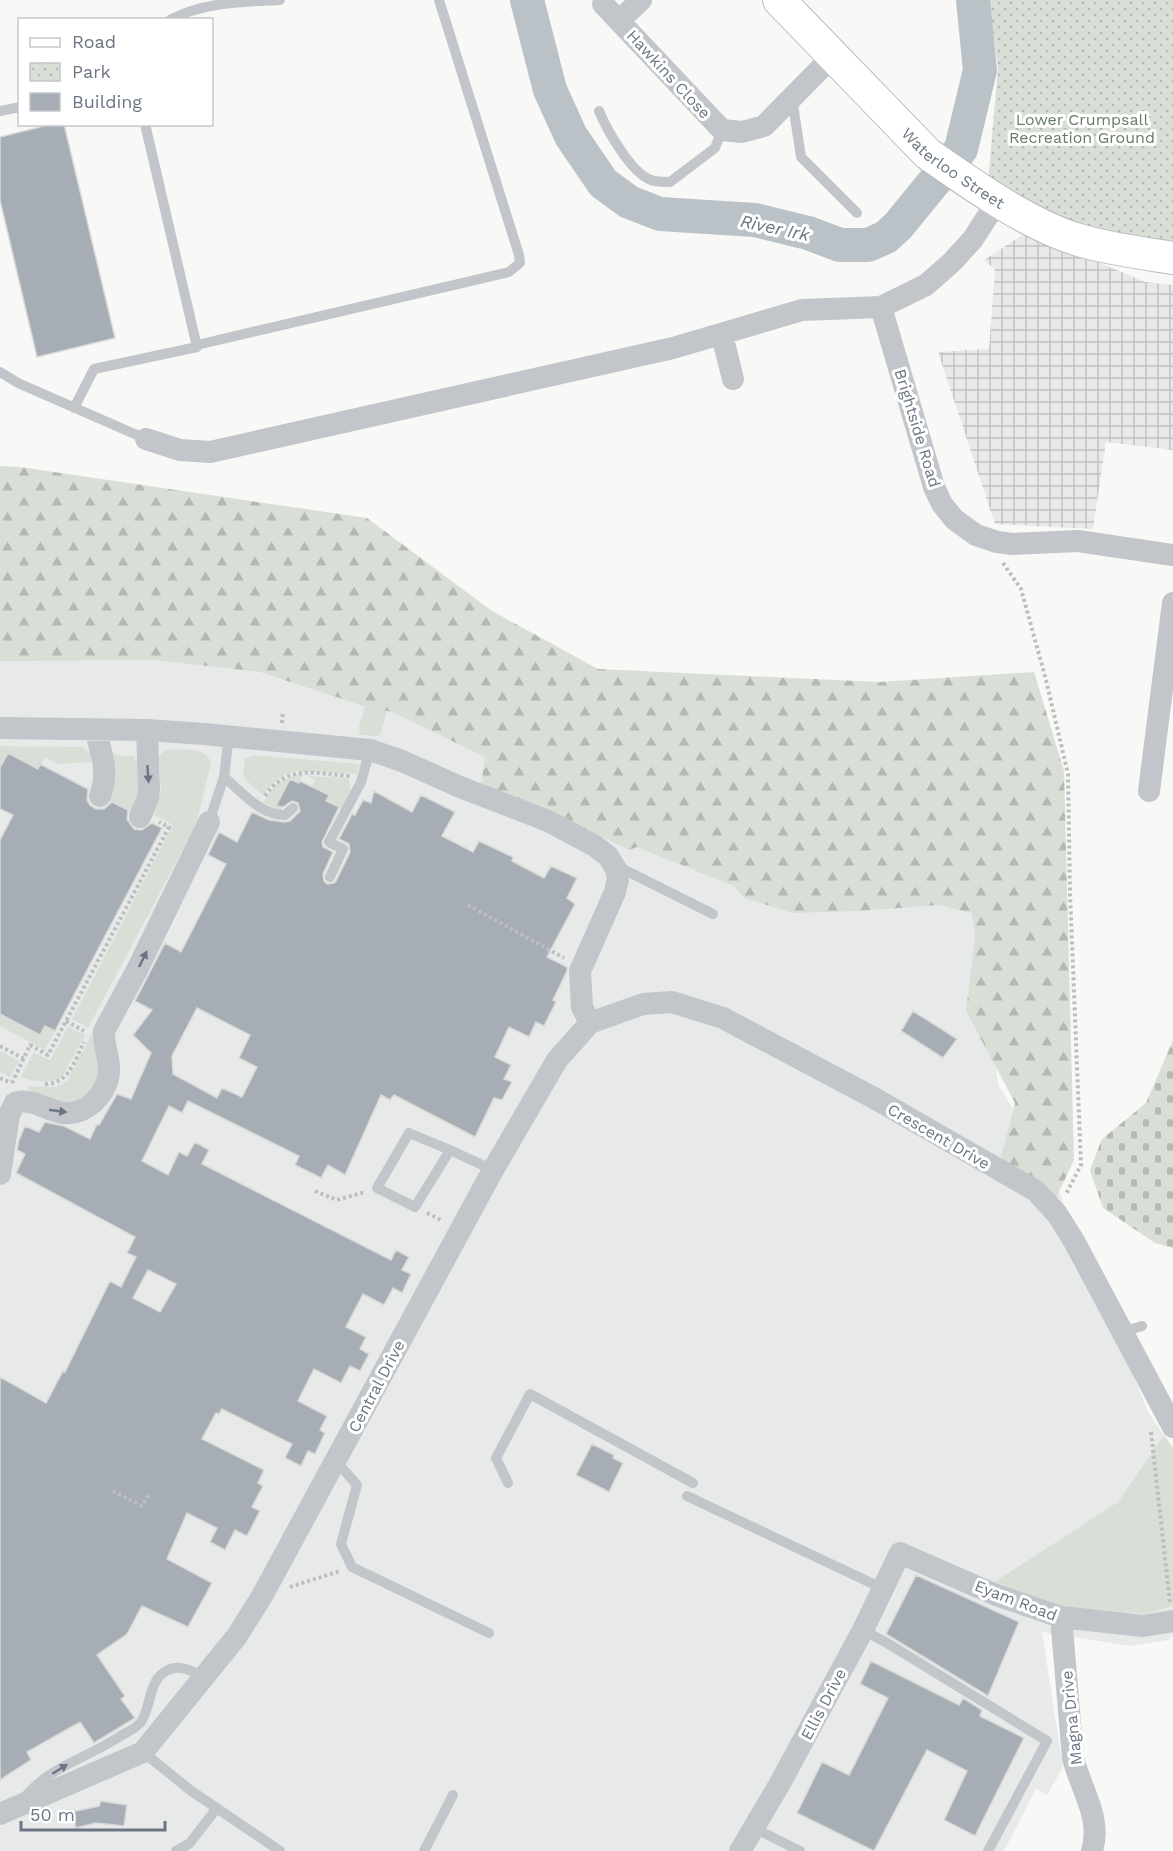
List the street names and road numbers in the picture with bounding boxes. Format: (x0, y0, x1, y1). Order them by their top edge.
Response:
street label: Hawkins Close (623, 26, 715, 123)
street label: Waterloo Street (898, 124, 1008, 213)
street label: Brightside Road (890, 367, 945, 490)
street label: Crescent Drive (884, 1099, 993, 1173)
street label: Central Drive (344, 1337, 409, 1436)
street label: Eyam Road (972, 1576, 1060, 1625)
street label: Ellis Drive (797, 1665, 850, 1743)
street label: Magna Drive (1057, 1670, 1086, 1766)

